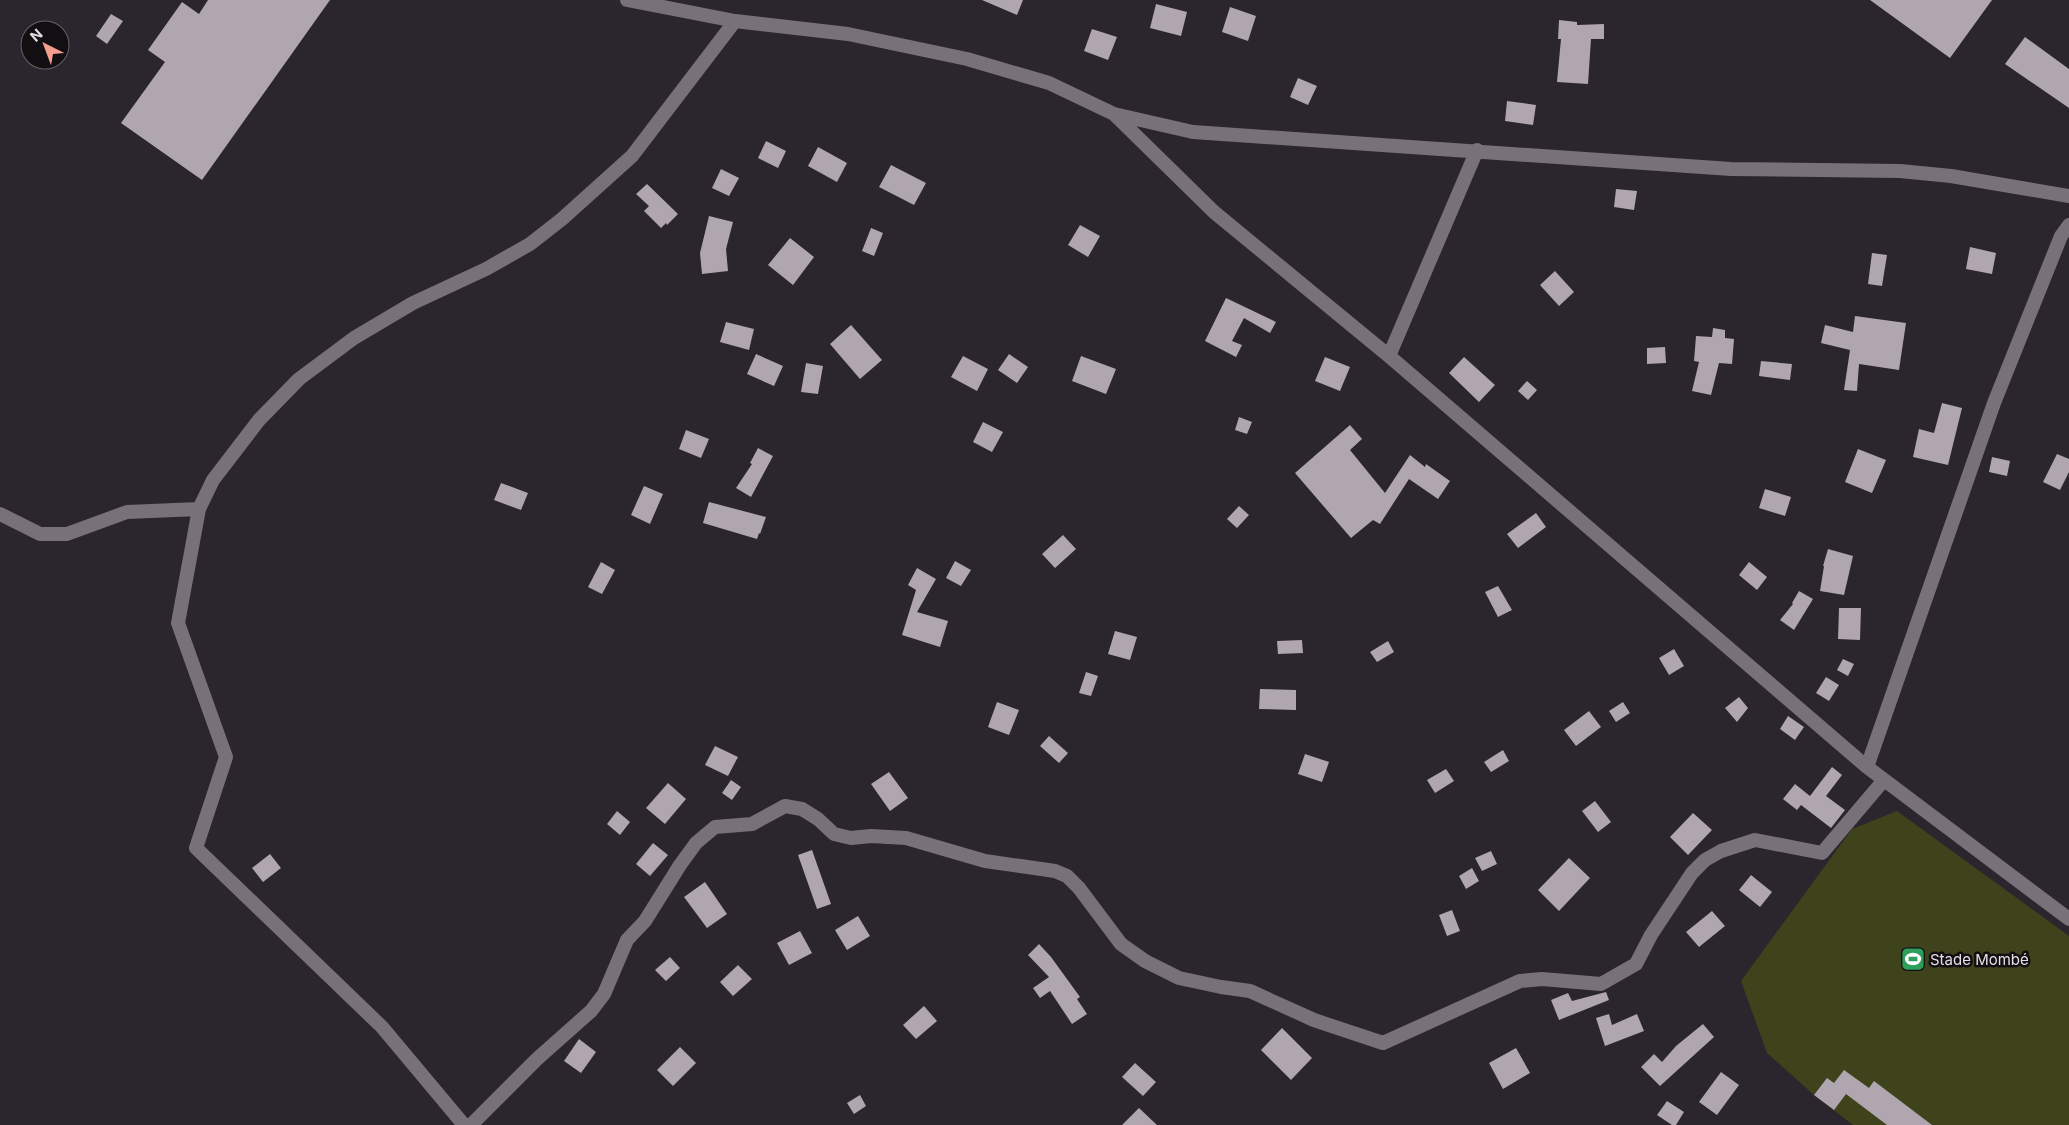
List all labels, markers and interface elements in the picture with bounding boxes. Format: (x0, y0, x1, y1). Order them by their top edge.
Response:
north arrow (20, 20, 70, 70)
text: N (26, 25, 46, 45)
sports icon: Stade Mombé (1900, 946, 1926, 972)
place label: Stade Mombé (1930, 950, 2029, 969)

